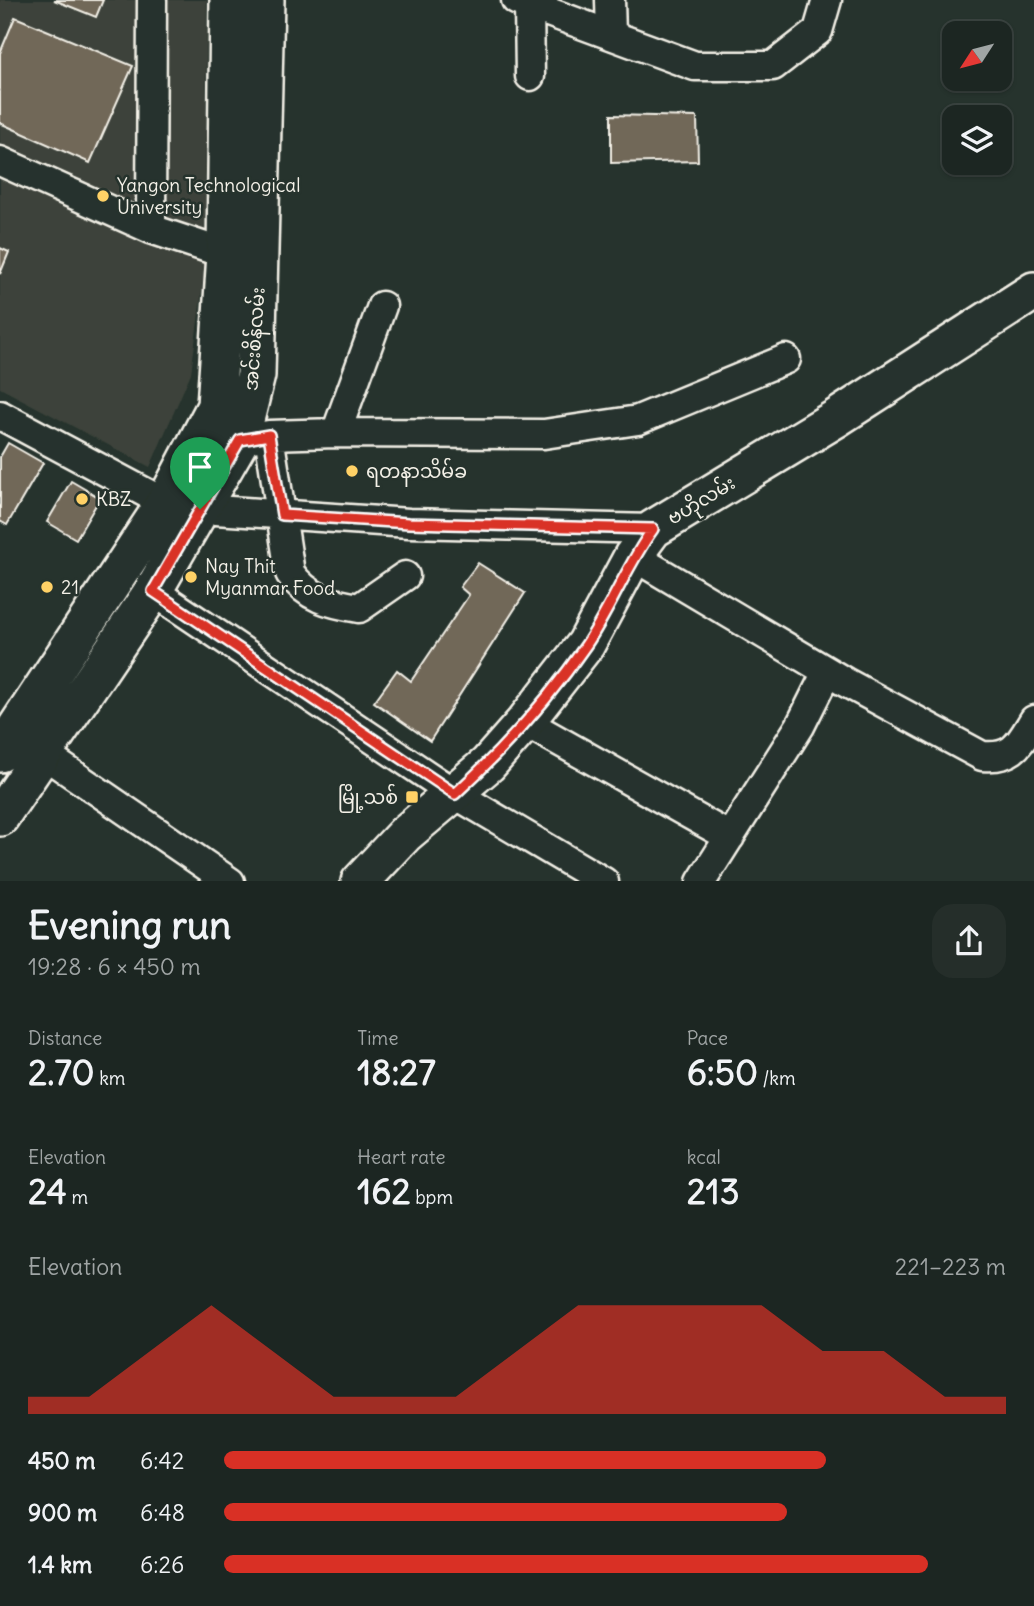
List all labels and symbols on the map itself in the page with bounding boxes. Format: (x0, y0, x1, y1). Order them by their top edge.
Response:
north arrow (942, 21, 1012, 91)
place label: Yangon Technological University (117, 173, 300, 219)
marker: Yangon Technological University (95, 188, 111, 204)
street label: အင်းစိန်လမ်း (236, 286, 274, 392)
pin (170, 437, 230, 509)
place label: ရတနာသိမ်ခ (366, 457, 467, 487)
marker: ရတနာသိမ်ခ (344, 463, 360, 479)
street label: ဗဟိုလမ်း (662, 469, 742, 534)
place label: KBZ (96, 487, 131, 511)
marker: KBZ (74, 491, 90, 507)
place label: Nay Thit Myanmar Food (205, 554, 335, 600)
marker: Nay Thit Myanmar Food (183, 569, 199, 585)
place label: 21 (61, 575, 79, 599)
marker: 21 (39, 579, 55, 595)
place label: မြို့သစ် (338, 783, 398, 813)
marker: မြို့သစ် (404, 789, 420, 805)

